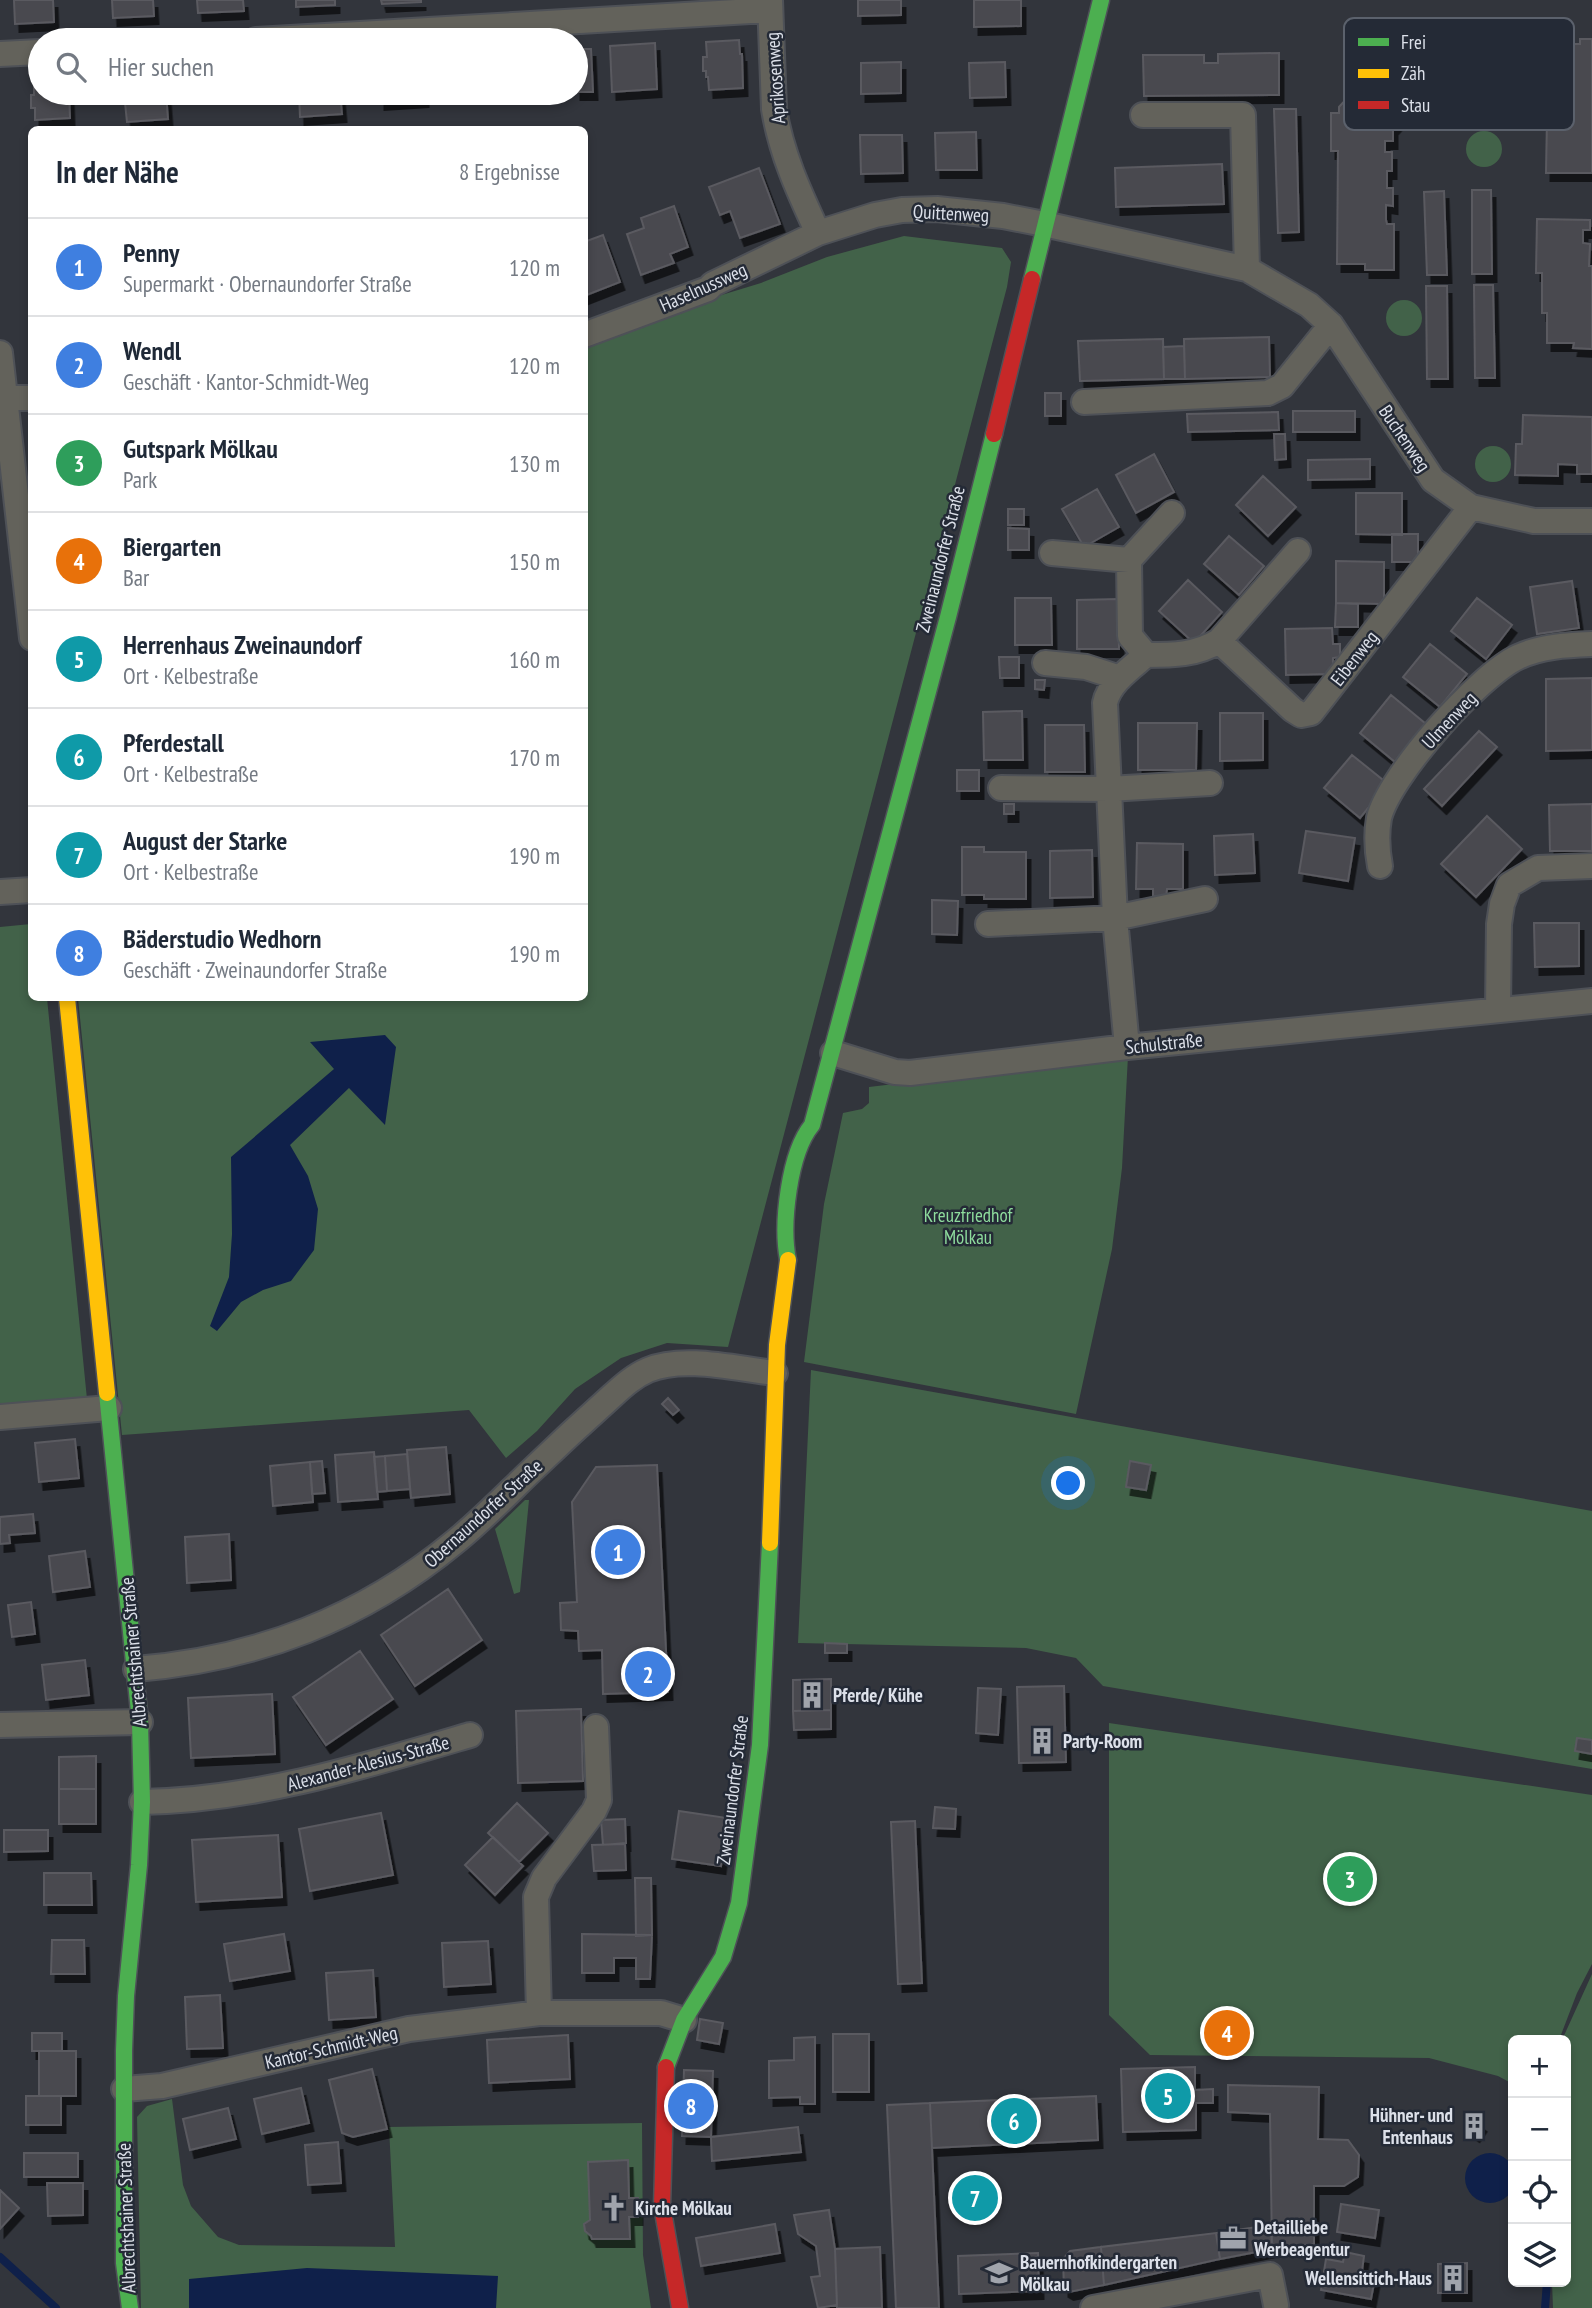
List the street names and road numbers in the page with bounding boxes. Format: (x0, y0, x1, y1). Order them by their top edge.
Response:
street label: Aprikosenweg (760, 32, 790, 124)
street label: Quittenweg (912, 199, 990, 227)
street label: Haselnussweg (656, 257, 750, 317)
street label: Buchenweg (1374, 400, 1436, 476)
street label: Zweinaundorfer Straße (910, 483, 970, 635)
street label: Eibenweg (1325, 626, 1383, 690)
street label: Ulmenweg (1416, 686, 1482, 754)
street label: Schulstraße (1124, 1027, 1204, 1059)
street label: Obernaundorfer Straße (419, 1453, 547, 1572)
street label: Albrechtshainer Straße (114, 1576, 151, 1728)
street label: Zweinaundorfer Straße (711, 1714, 753, 1866)
street label: Alexander-Alesius-Straße (284, 1730, 452, 1796)
street label: Kantor-Schmidt-Weg (262, 2020, 400, 2074)
street label: Albrechtshainer Straße (111, 2142, 141, 2293)

